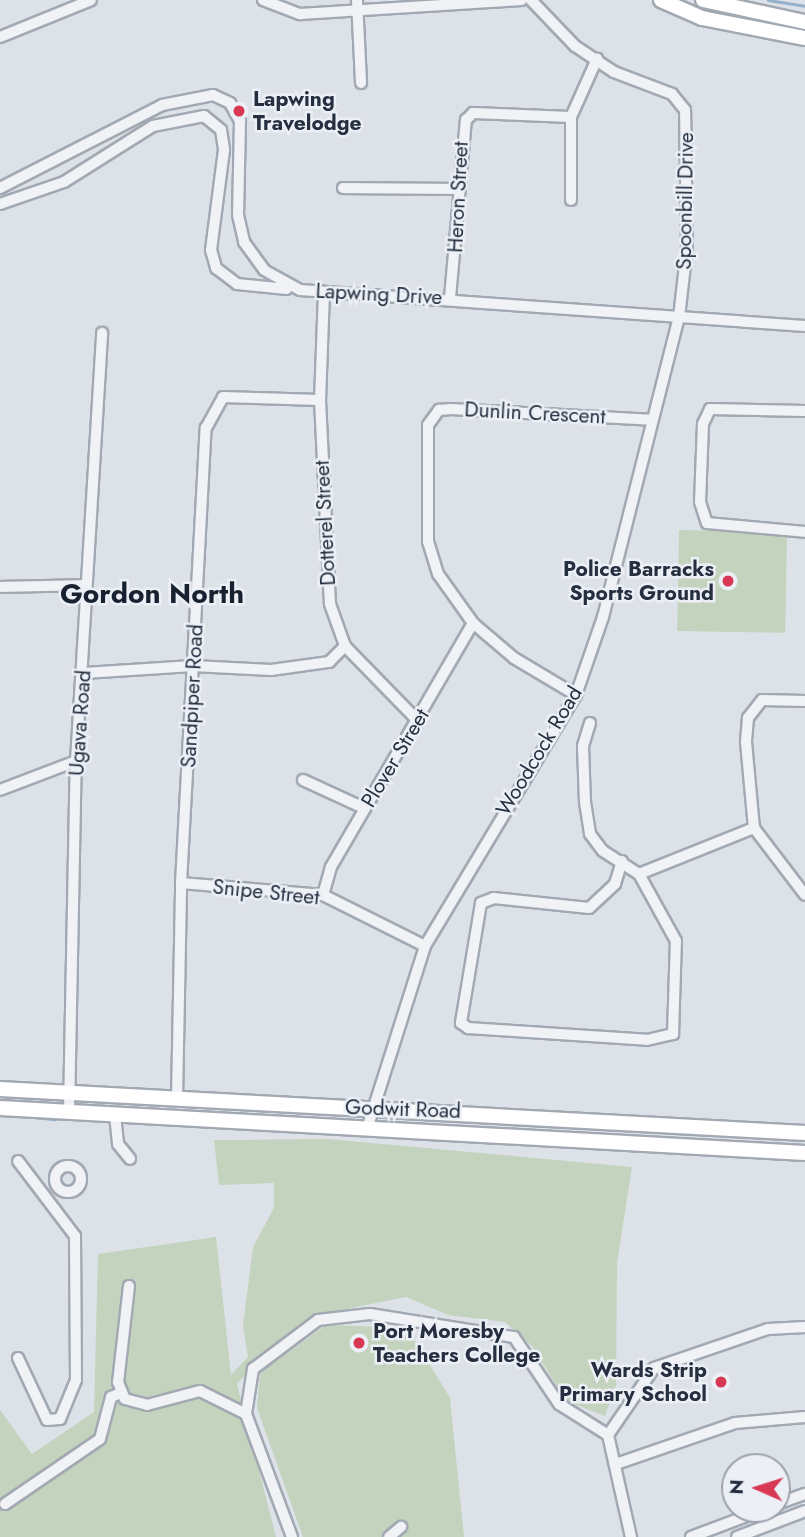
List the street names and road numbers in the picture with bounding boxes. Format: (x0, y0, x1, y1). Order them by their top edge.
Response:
street label: Spoonbill Drive (671, 132, 699, 270)
street label: Heron Street (442, 141, 474, 253)
street label: Lapwing Drive (315, 278, 443, 310)
street label: Dunlin Crescent (464, 397, 606, 429)
street label: Dotterel Street (309, 460, 341, 586)
street label: Sandpiper Road (176, 624, 208, 768)
street label: Ugava Road (64, 669, 96, 777)
street label: Woodcock Road (491, 682, 587, 820)
street label: Plover Street (356, 704, 434, 812)
street label: Snipe Street (211, 874, 321, 910)
street label: Godwit Road (345, 1094, 461, 1124)

